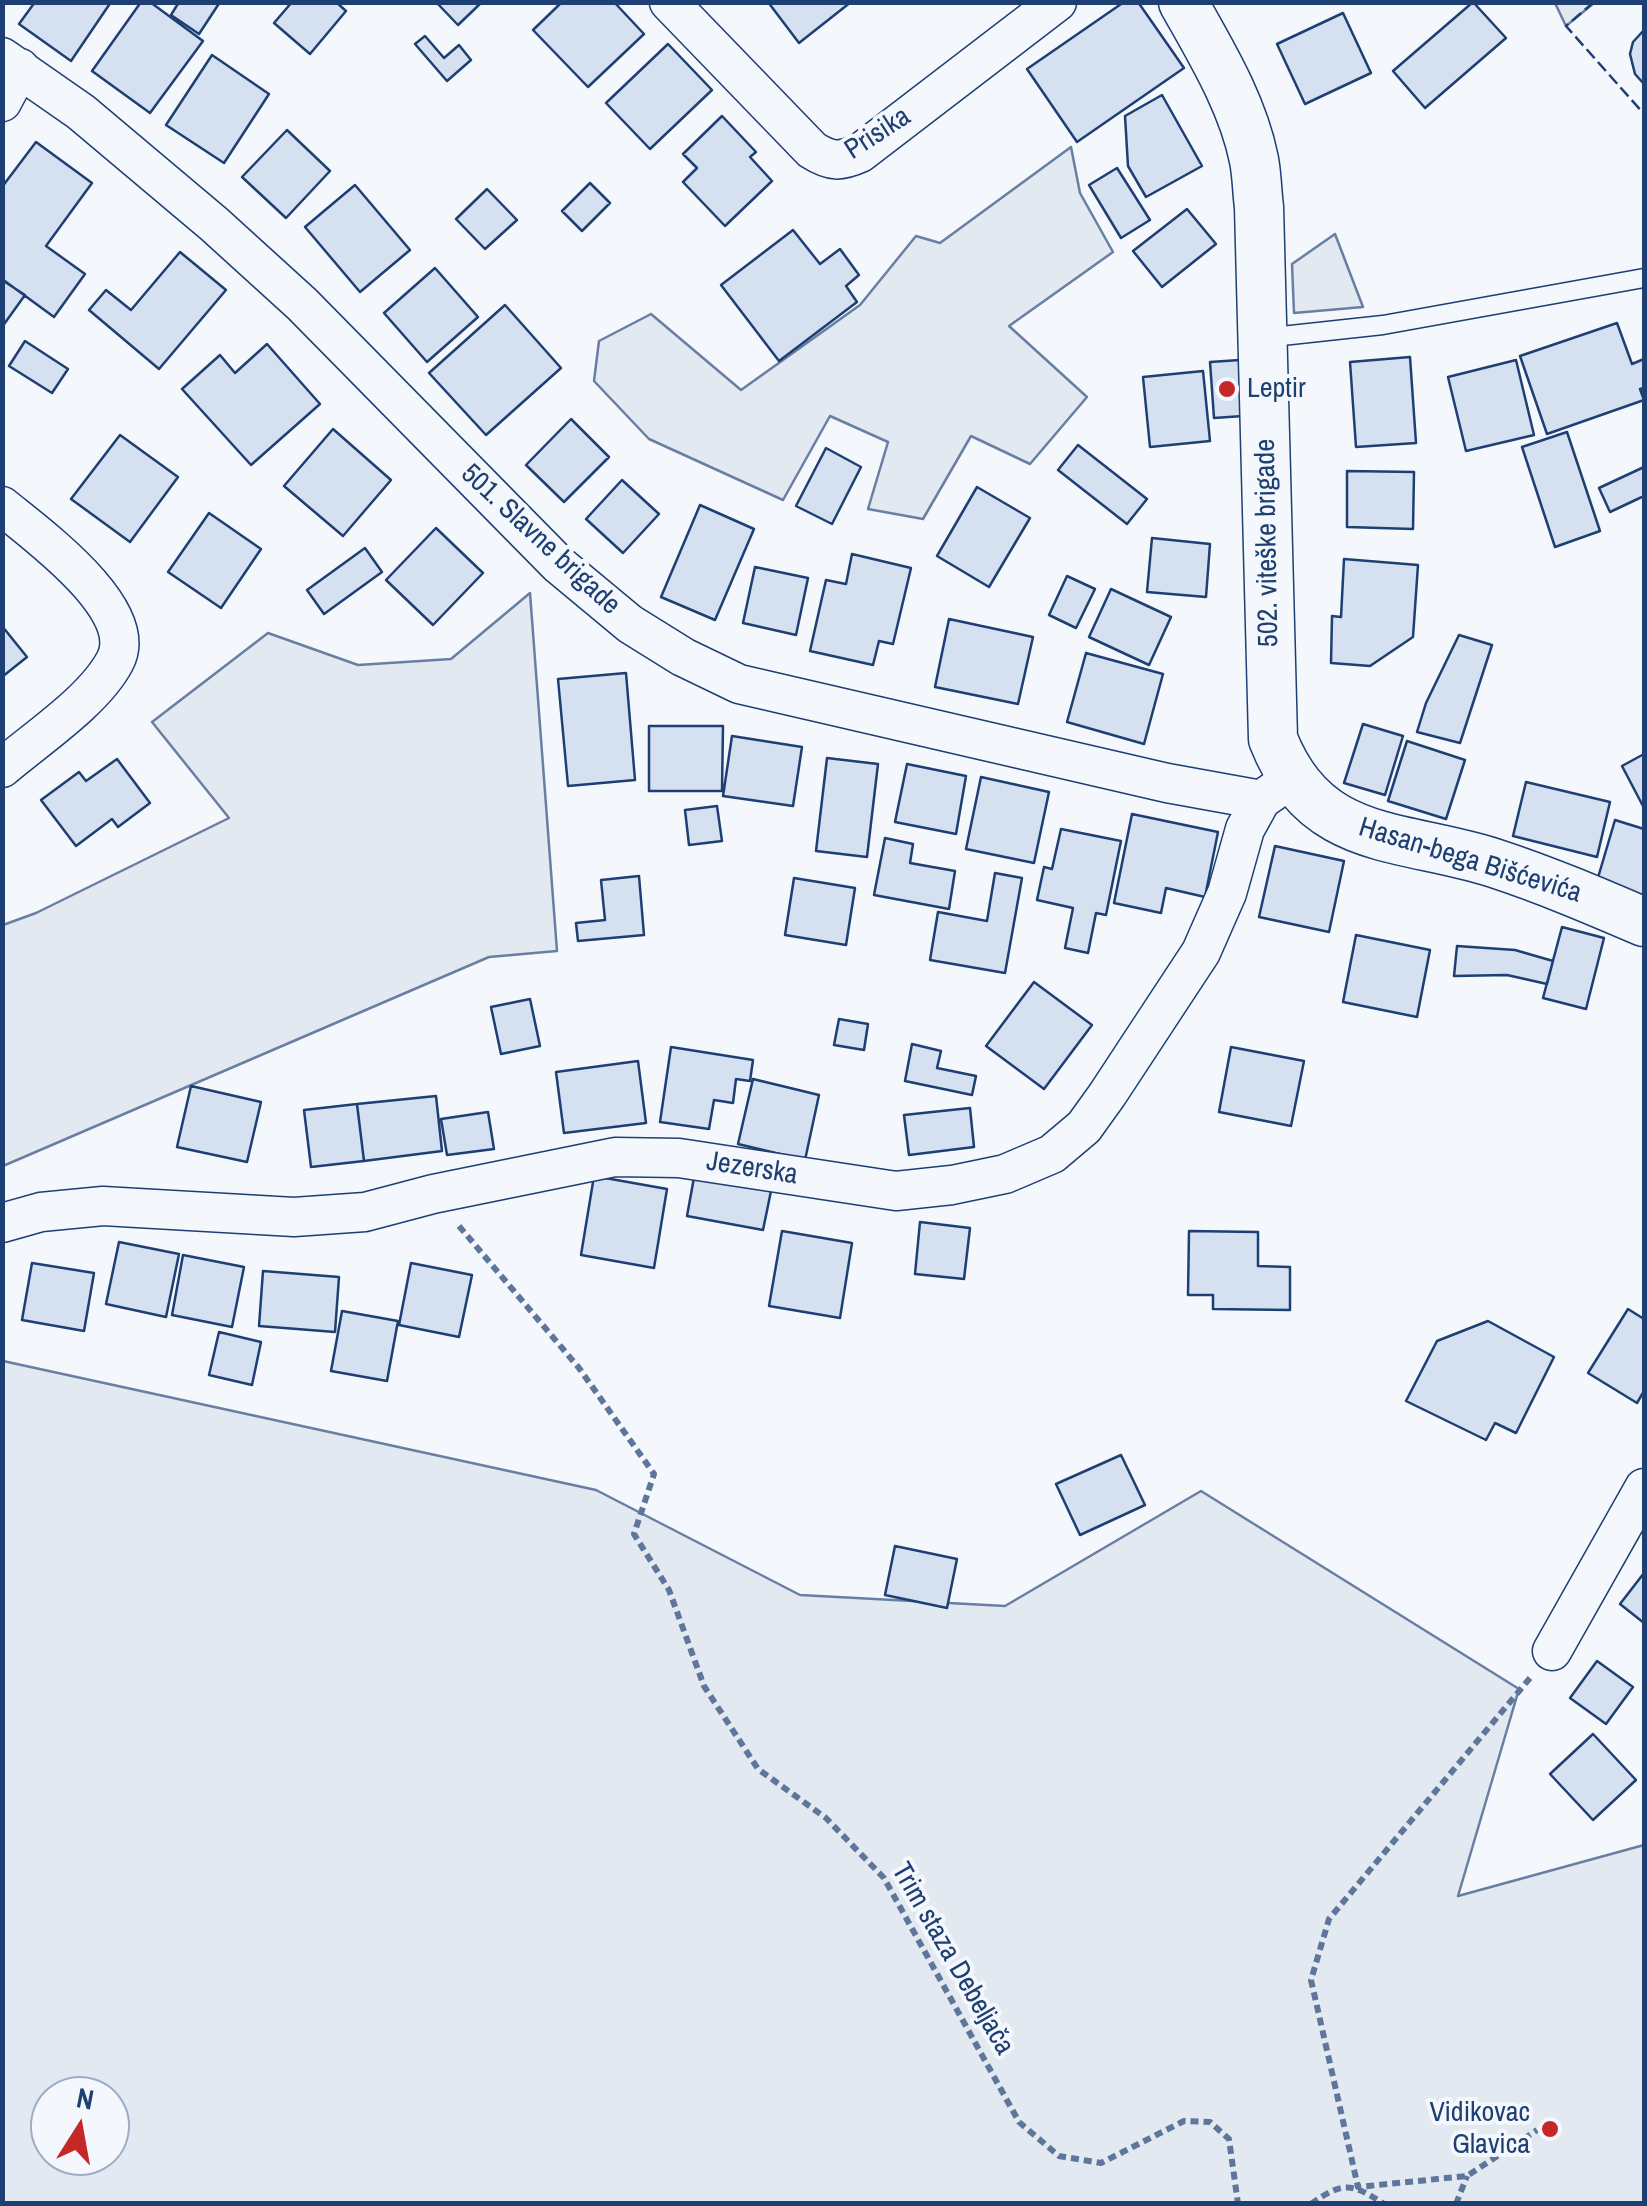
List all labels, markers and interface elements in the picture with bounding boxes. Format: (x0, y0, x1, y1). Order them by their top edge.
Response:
street label: Prisika (839, 100, 917, 168)
place label: Leptir (1247, 372, 1306, 406)
marker: Leptir (1216, 378, 1238, 400)
street label: 502. viteške brigade (1249, 439, 1287, 647)
street label: 501. Slavne brigade (453, 458, 627, 622)
street label: Hasan-bega Bišćevića (1355, 811, 1585, 911)
street label: Jezerska (704, 1145, 800, 1193)
street label: Trim staza Debeljača (883, 1857, 1021, 2061)
north arrow (30, 2076, 130, 2176)
text: N (74, 2078, 97, 2119)
place label: Vidikovac Glavica (1430, 2096, 1530, 2162)
marker: Vidikovac Glavica (1539, 2118, 1561, 2140)

